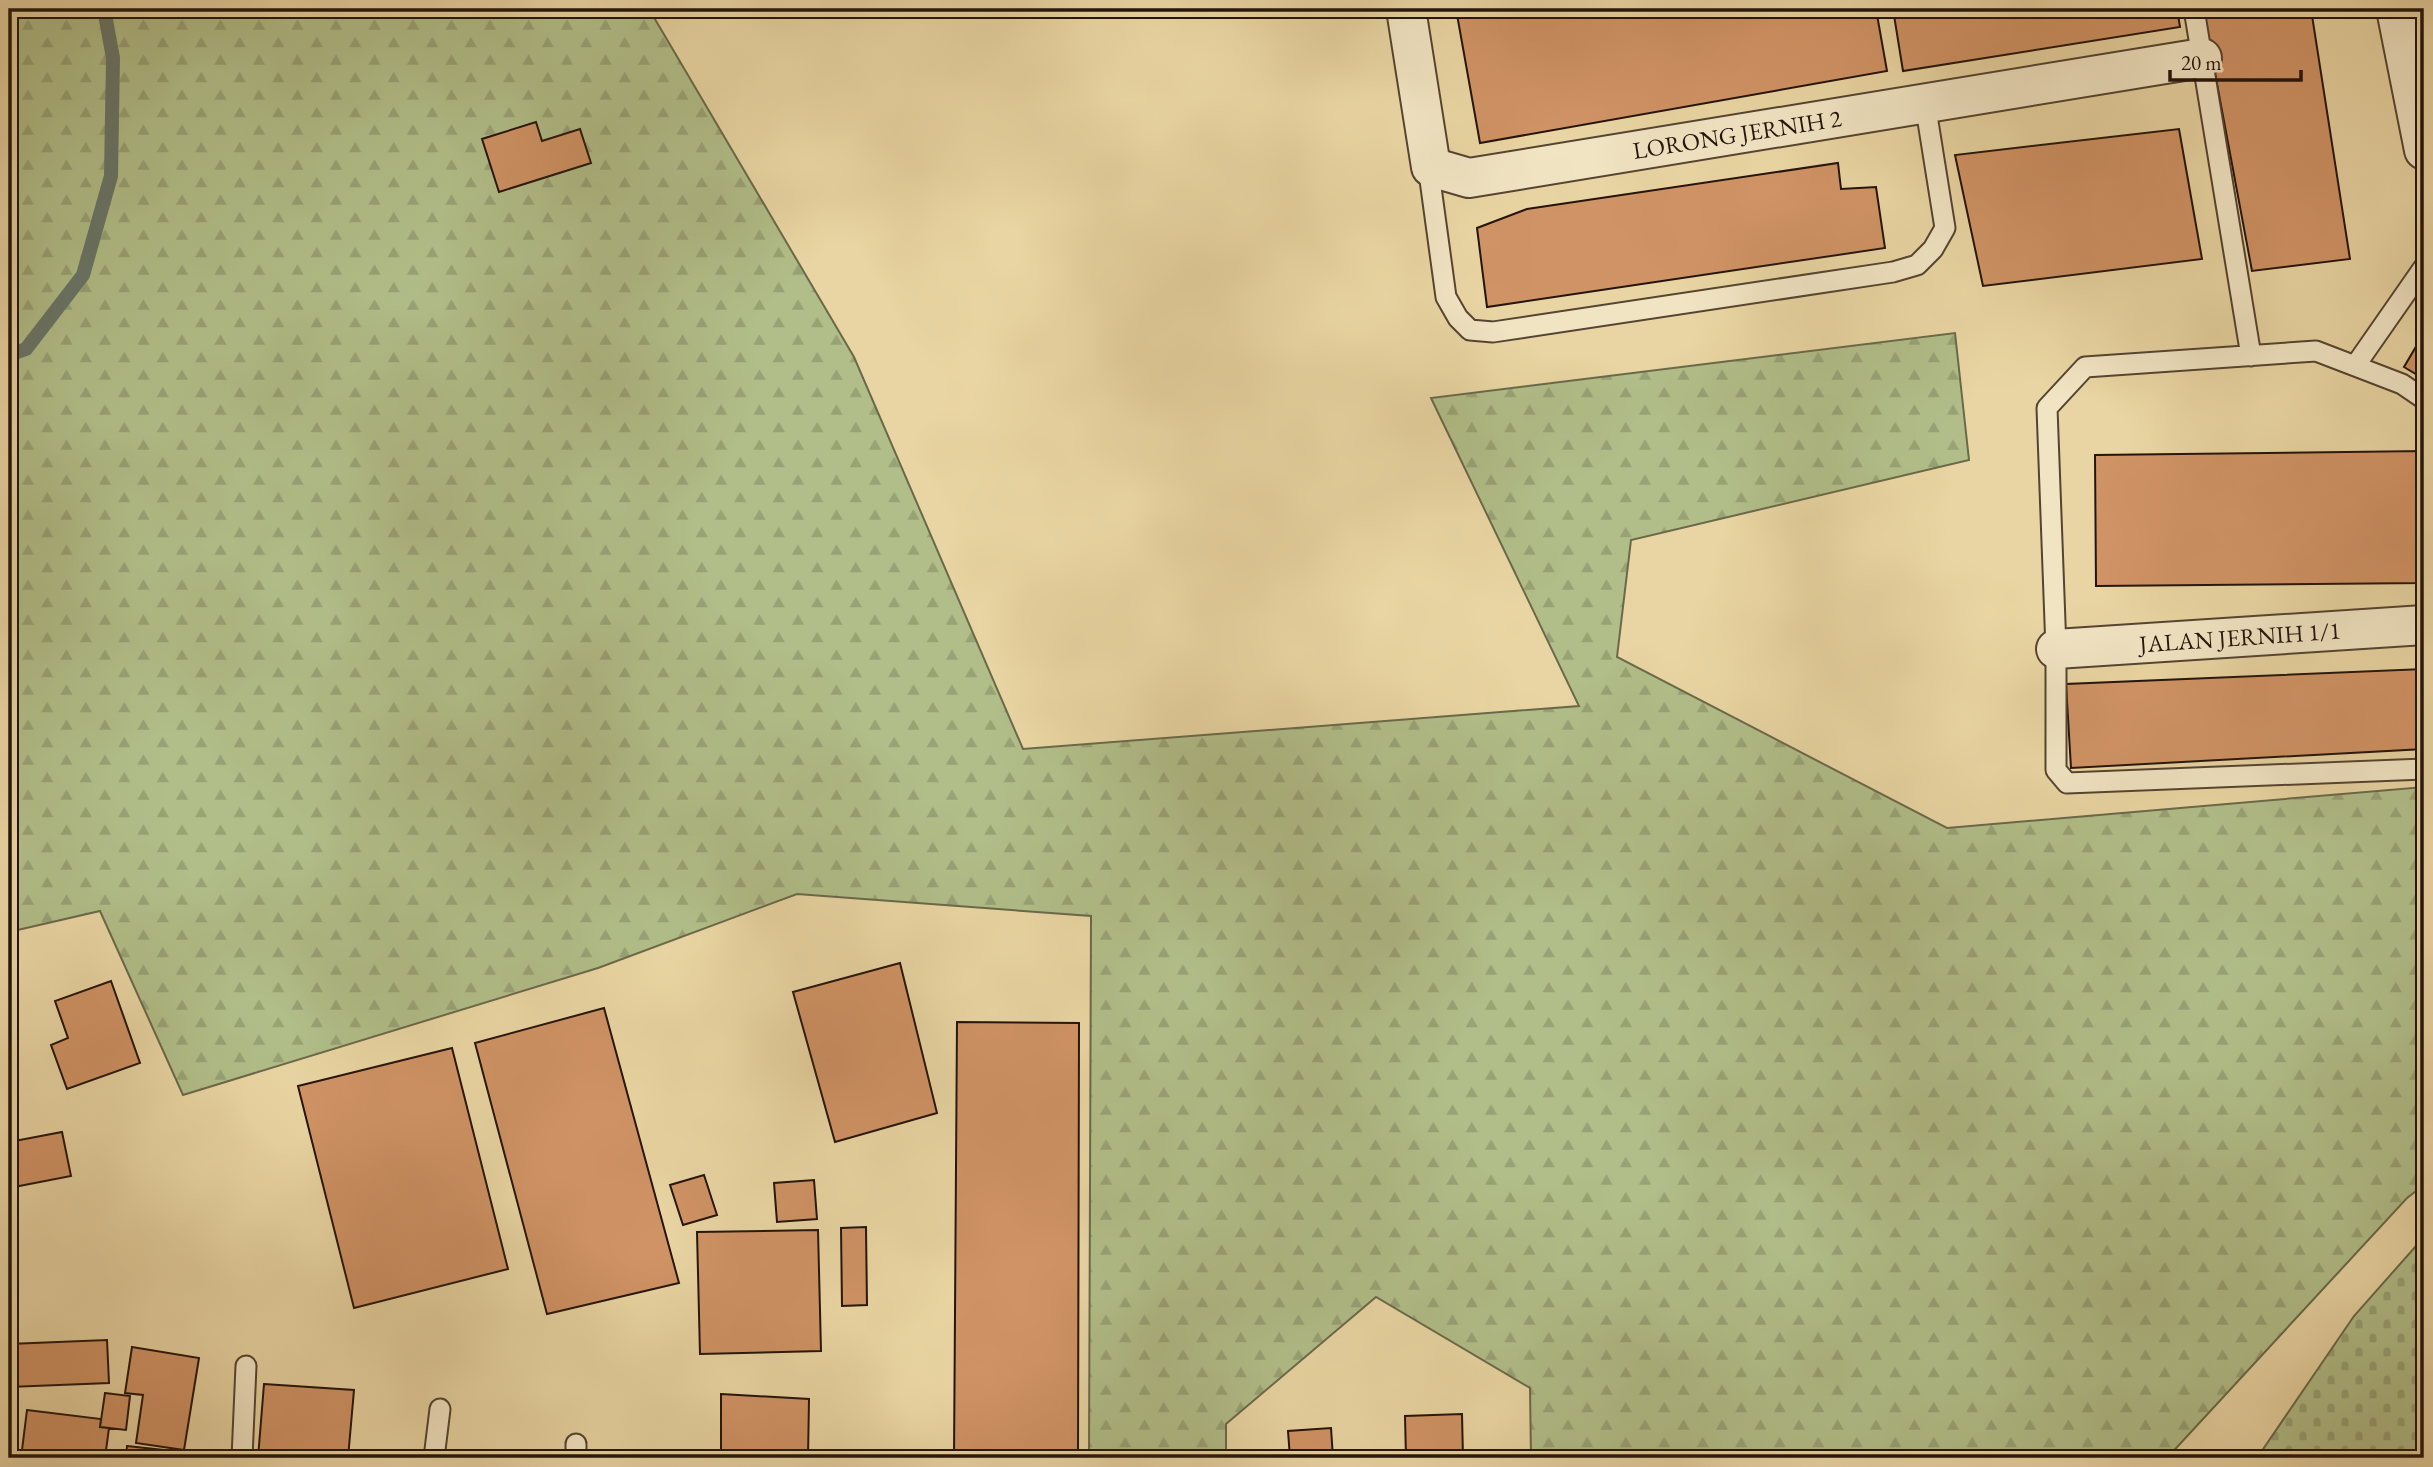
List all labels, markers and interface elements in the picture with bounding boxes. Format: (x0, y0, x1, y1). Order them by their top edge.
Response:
scale bar (2170, 38, 2302, 82)
text: 20 m (2181, 49, 2222, 76)
street label: LORONG JERNIH 2 (1630, 102, 1844, 166)
street label: JALAN JERNIH 1/1 (2136, 614, 2342, 660)

